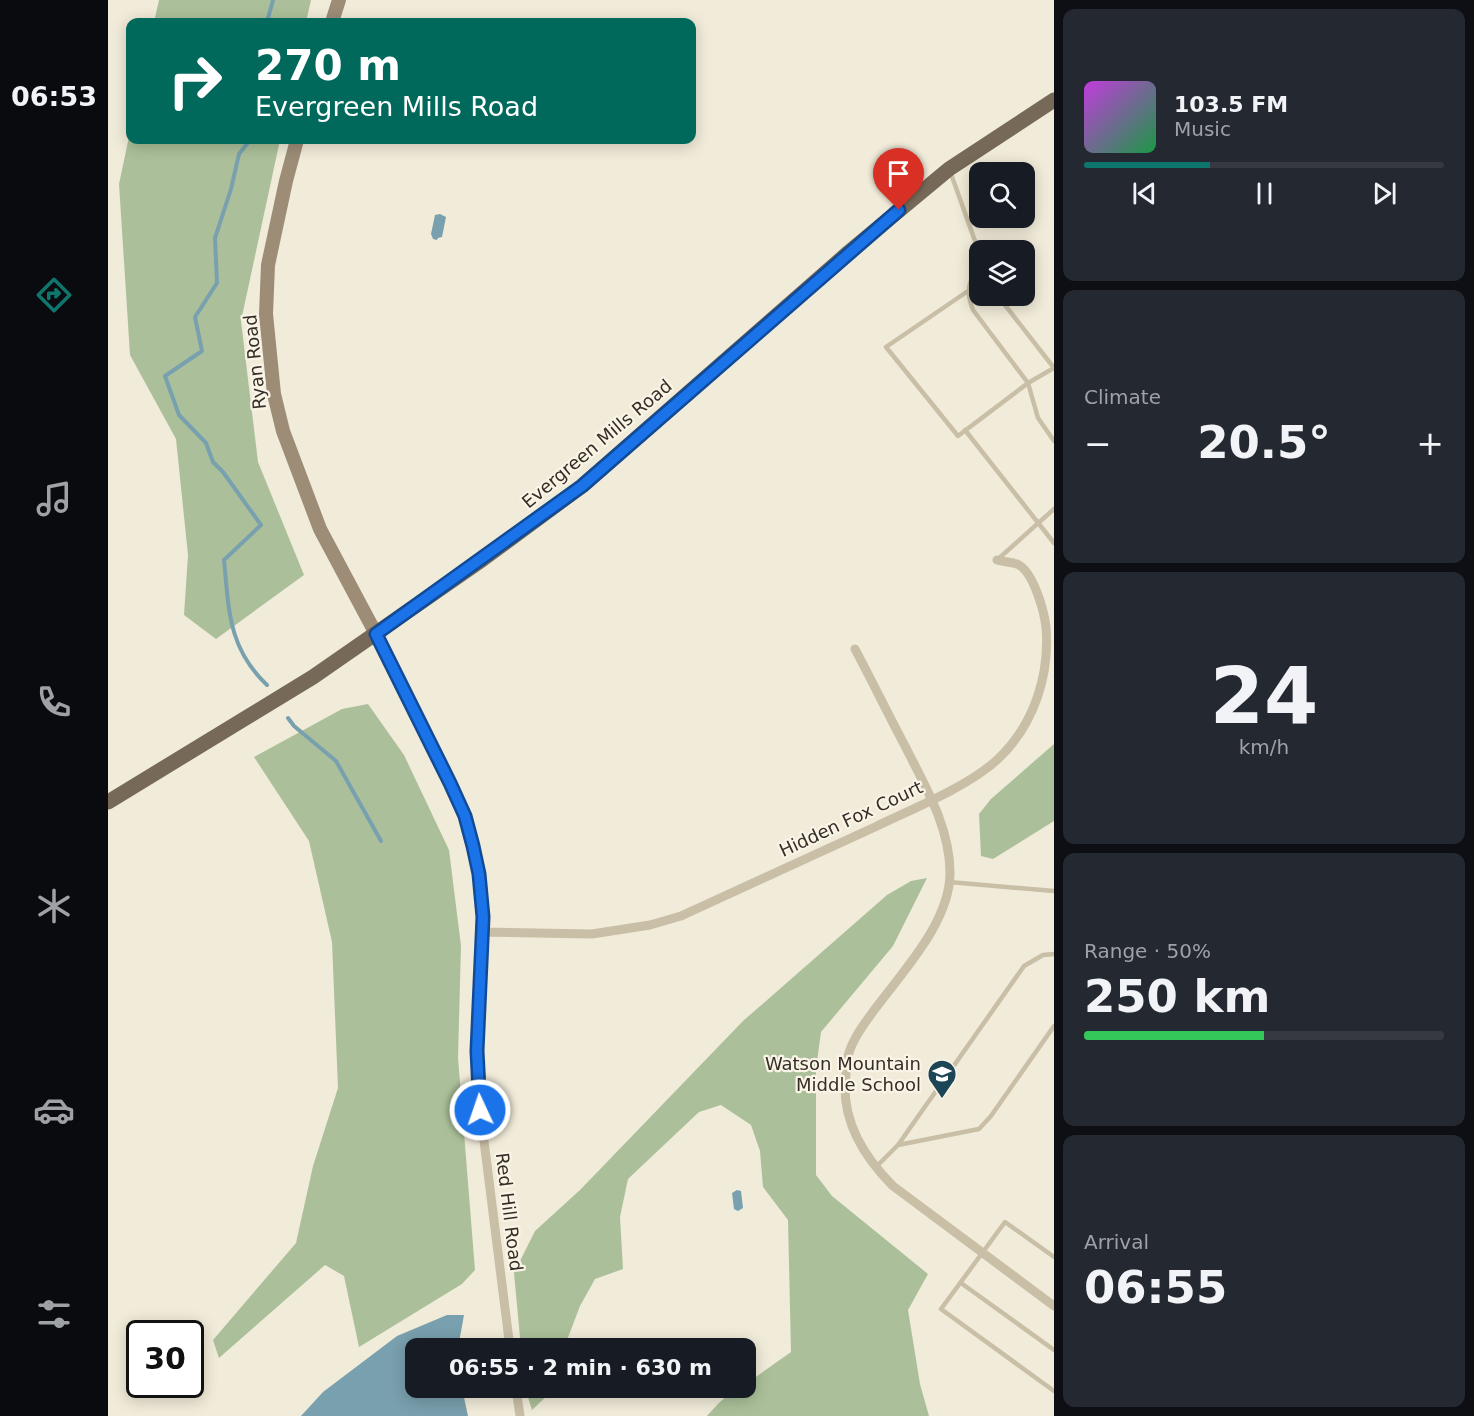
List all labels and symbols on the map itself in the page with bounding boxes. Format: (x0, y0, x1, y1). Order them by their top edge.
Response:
pin (873, 148, 924, 210)
street label: Ryan Road (239, 313, 270, 411)
street label: Evergreen Mills Road (518, 375, 676, 512)
street label: Hidden Fox Court (776, 776, 926, 861)
place label: Watson Mountain Middle School (765, 1053, 921, 1095)
school or university icon: Watson Mountain Middle School (926, 1058, 958, 1100)
position arrow (448, 1078, 512, 1142)
street label: Red Hill Road (492, 1151, 527, 1272)
speed limit sign: 30 (126, 1320, 204, 1398)

